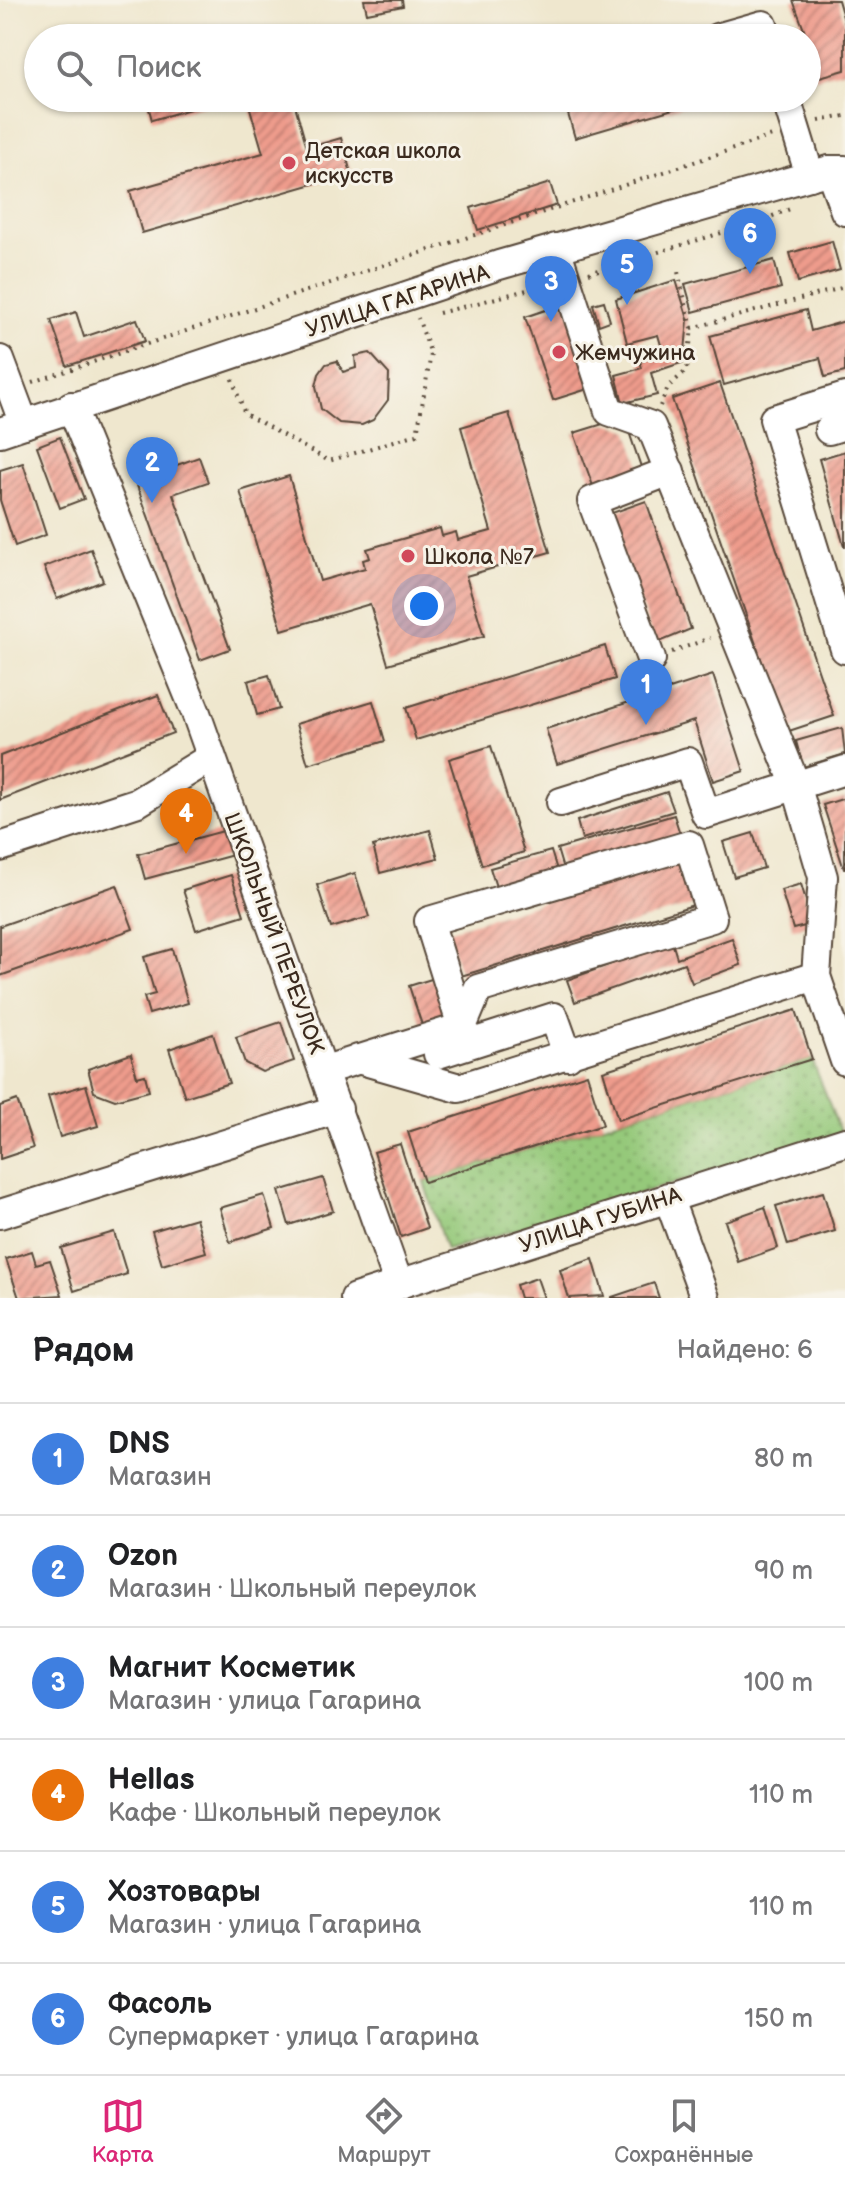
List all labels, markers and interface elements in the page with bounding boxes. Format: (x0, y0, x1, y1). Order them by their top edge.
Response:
search box (24, 24, 821, 112)
icon: search (52, 46, 96, 90)
text: Поиск (116, 50, 202, 86)
place label: Детская школа искусств (305, 138, 461, 190)
marker: Детская школа искусств (280, 154, 298, 172)
pin: 6 (724, 208, 776, 274)
pin: 5 (601, 239, 653, 305)
pin: 3 (525, 256, 577, 322)
street label: УЛИЦА ГАГАРИНА (302, 259, 493, 344)
place label: Жемчужина (575, 340, 696, 367)
marker: Жемчужина (550, 343, 568, 361)
pin: 2 (126, 437, 178, 503)
place label: Школа №7 (424, 544, 534, 571)
marker: Школа №7 (399, 547, 417, 565)
your location (404, 586, 444, 626)
pin: 1 (620, 659, 672, 725)
pin: 4 (160, 788, 212, 854)
street label: ШКОЛЬНЫЙ ПЕРЕУЛОК (217, 809, 330, 1059)
street label: УЛИЦА ГУБИНА (516, 1181, 685, 1259)
text: Рядом (32, 1330, 134, 1371)
text: Найдено: 6 (677, 1335, 813, 1366)
text: DNS (108, 1426, 170, 1462)
text: 1 (53, 1444, 63, 1475)
text: 80 m (754, 1444, 813, 1475)
text: Магазин (108, 1462, 212, 1493)
text: Ozon (108, 1538, 178, 1574)
text: 2 (50, 1556, 66, 1587)
text: 90 m (754, 1556, 813, 1587)
text: Магазин · Школьный переулок (108, 1574, 476, 1605)
text: Магнит Косметик (108, 1650, 355, 1686)
text: 3 (50, 1668, 66, 1699)
text: 100 m (744, 1668, 813, 1699)
text: Магазин · улица Гагарина (108, 1686, 421, 1717)
text: Hellas (108, 1762, 195, 1798)
text: 4 (50, 1780, 66, 1811)
text: 110 m (749, 1780, 813, 1811)
text: Кафе · Школьный переулок (108, 1798, 441, 1829)
text: Хозтовары (108, 1874, 261, 1910)
text: 5 (50, 1892, 66, 1923)
text: 110 m (749, 1892, 813, 1923)
text: Магазин · улица Гагарина (108, 1910, 421, 1941)
text: Фасоль (108, 1986, 212, 2022)
text: 6 (50, 2004, 66, 2035)
text: 150 m (744, 2004, 813, 2035)
text: Супермаркет · улица Гагарина (108, 2022, 479, 2053)
tab: Карта (92, 2094, 154, 2169)
tab: Маршрут (337, 2094, 431, 2169)
tab: Сохранённые (614, 2094, 753, 2169)

